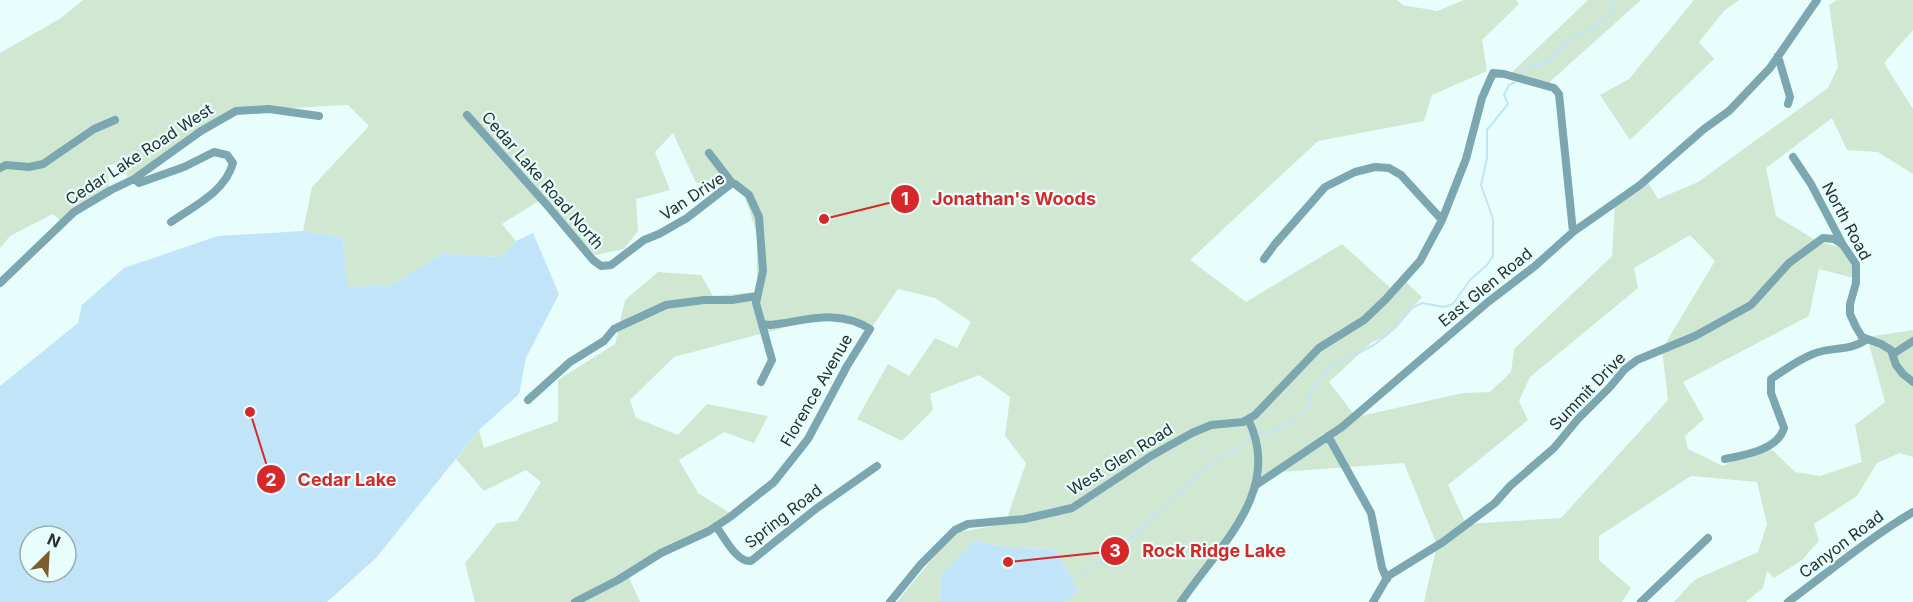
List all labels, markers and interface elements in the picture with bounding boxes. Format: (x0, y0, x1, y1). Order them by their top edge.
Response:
street label: Cedar Lake Road West (62, 99, 216, 209)
street label: Cedar Lake Road North (478, 107, 608, 253)
street label: Van Drive (656, 168, 728, 224)
street label: North Road (1818, 178, 1876, 264)
callout: Jonathan's Woods (890, 181, 1108, 217)
text: 1 (901, 188, 909, 209)
text: Jonathan's Woods (932, 188, 1096, 209)
street label: East Glen Road (1434, 243, 1536, 331)
street label: Florence Avenue (776, 330, 856, 450)
street label: Summit Drive (1545, 348, 1629, 434)
street label: West Glen Road (1064, 419, 1176, 499)
callout: Cedar Lake (256, 461, 409, 497)
text: 2 (265, 469, 277, 490)
text: Cedar Lake (298, 469, 397, 490)
street label: Spring Road (740, 480, 826, 552)
street label: Canyon Road (1795, 506, 1887, 582)
north arrow (18, 524, 78, 584)
text: N (44, 529, 64, 552)
callout: Rock Ridge Lake (1100, 533, 1298, 569)
text: 3 (1109, 540, 1121, 561)
text: Rock Ridge Lake (1142, 540, 1286, 561)

